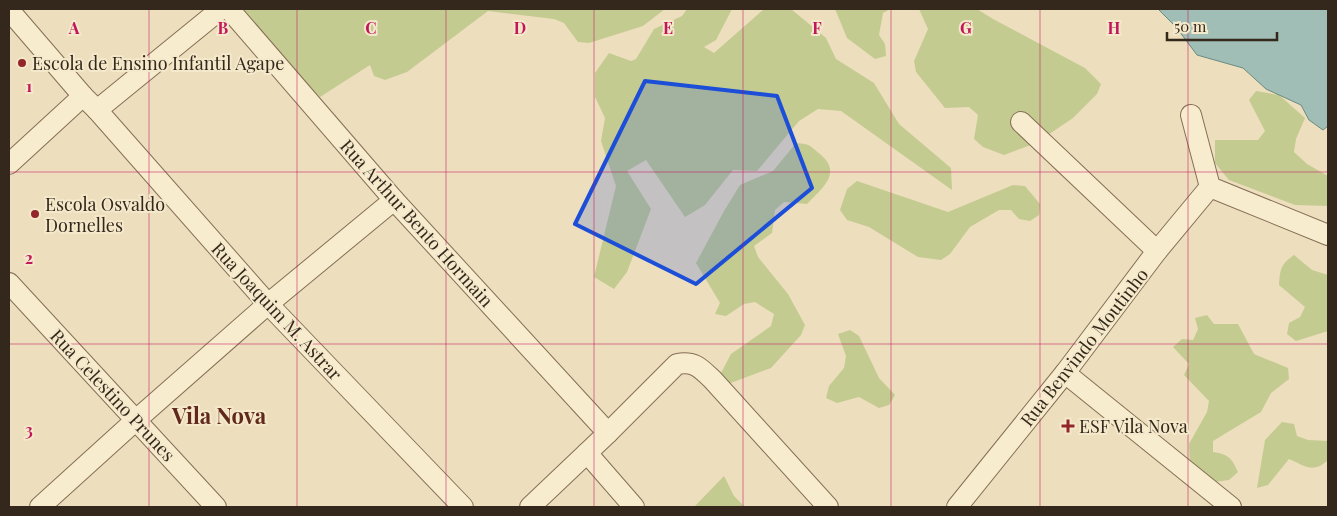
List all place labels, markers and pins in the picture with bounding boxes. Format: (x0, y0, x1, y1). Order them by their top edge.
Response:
place label: Escola de Ensino Infantil Agape (32, 51, 284, 75)
marker: Escola de Ensino Infantil Agape (16, 57, 28, 69)
place label: Escola Osvaldo Dornelles (45, 192, 165, 237)
marker: Escola Osvaldo Dornelles (29, 208, 41, 220)
place label: ESF Vila Nova (1079, 414, 1188, 438)
marker: ESF Vila Nova (1061, 419, 1075, 433)

